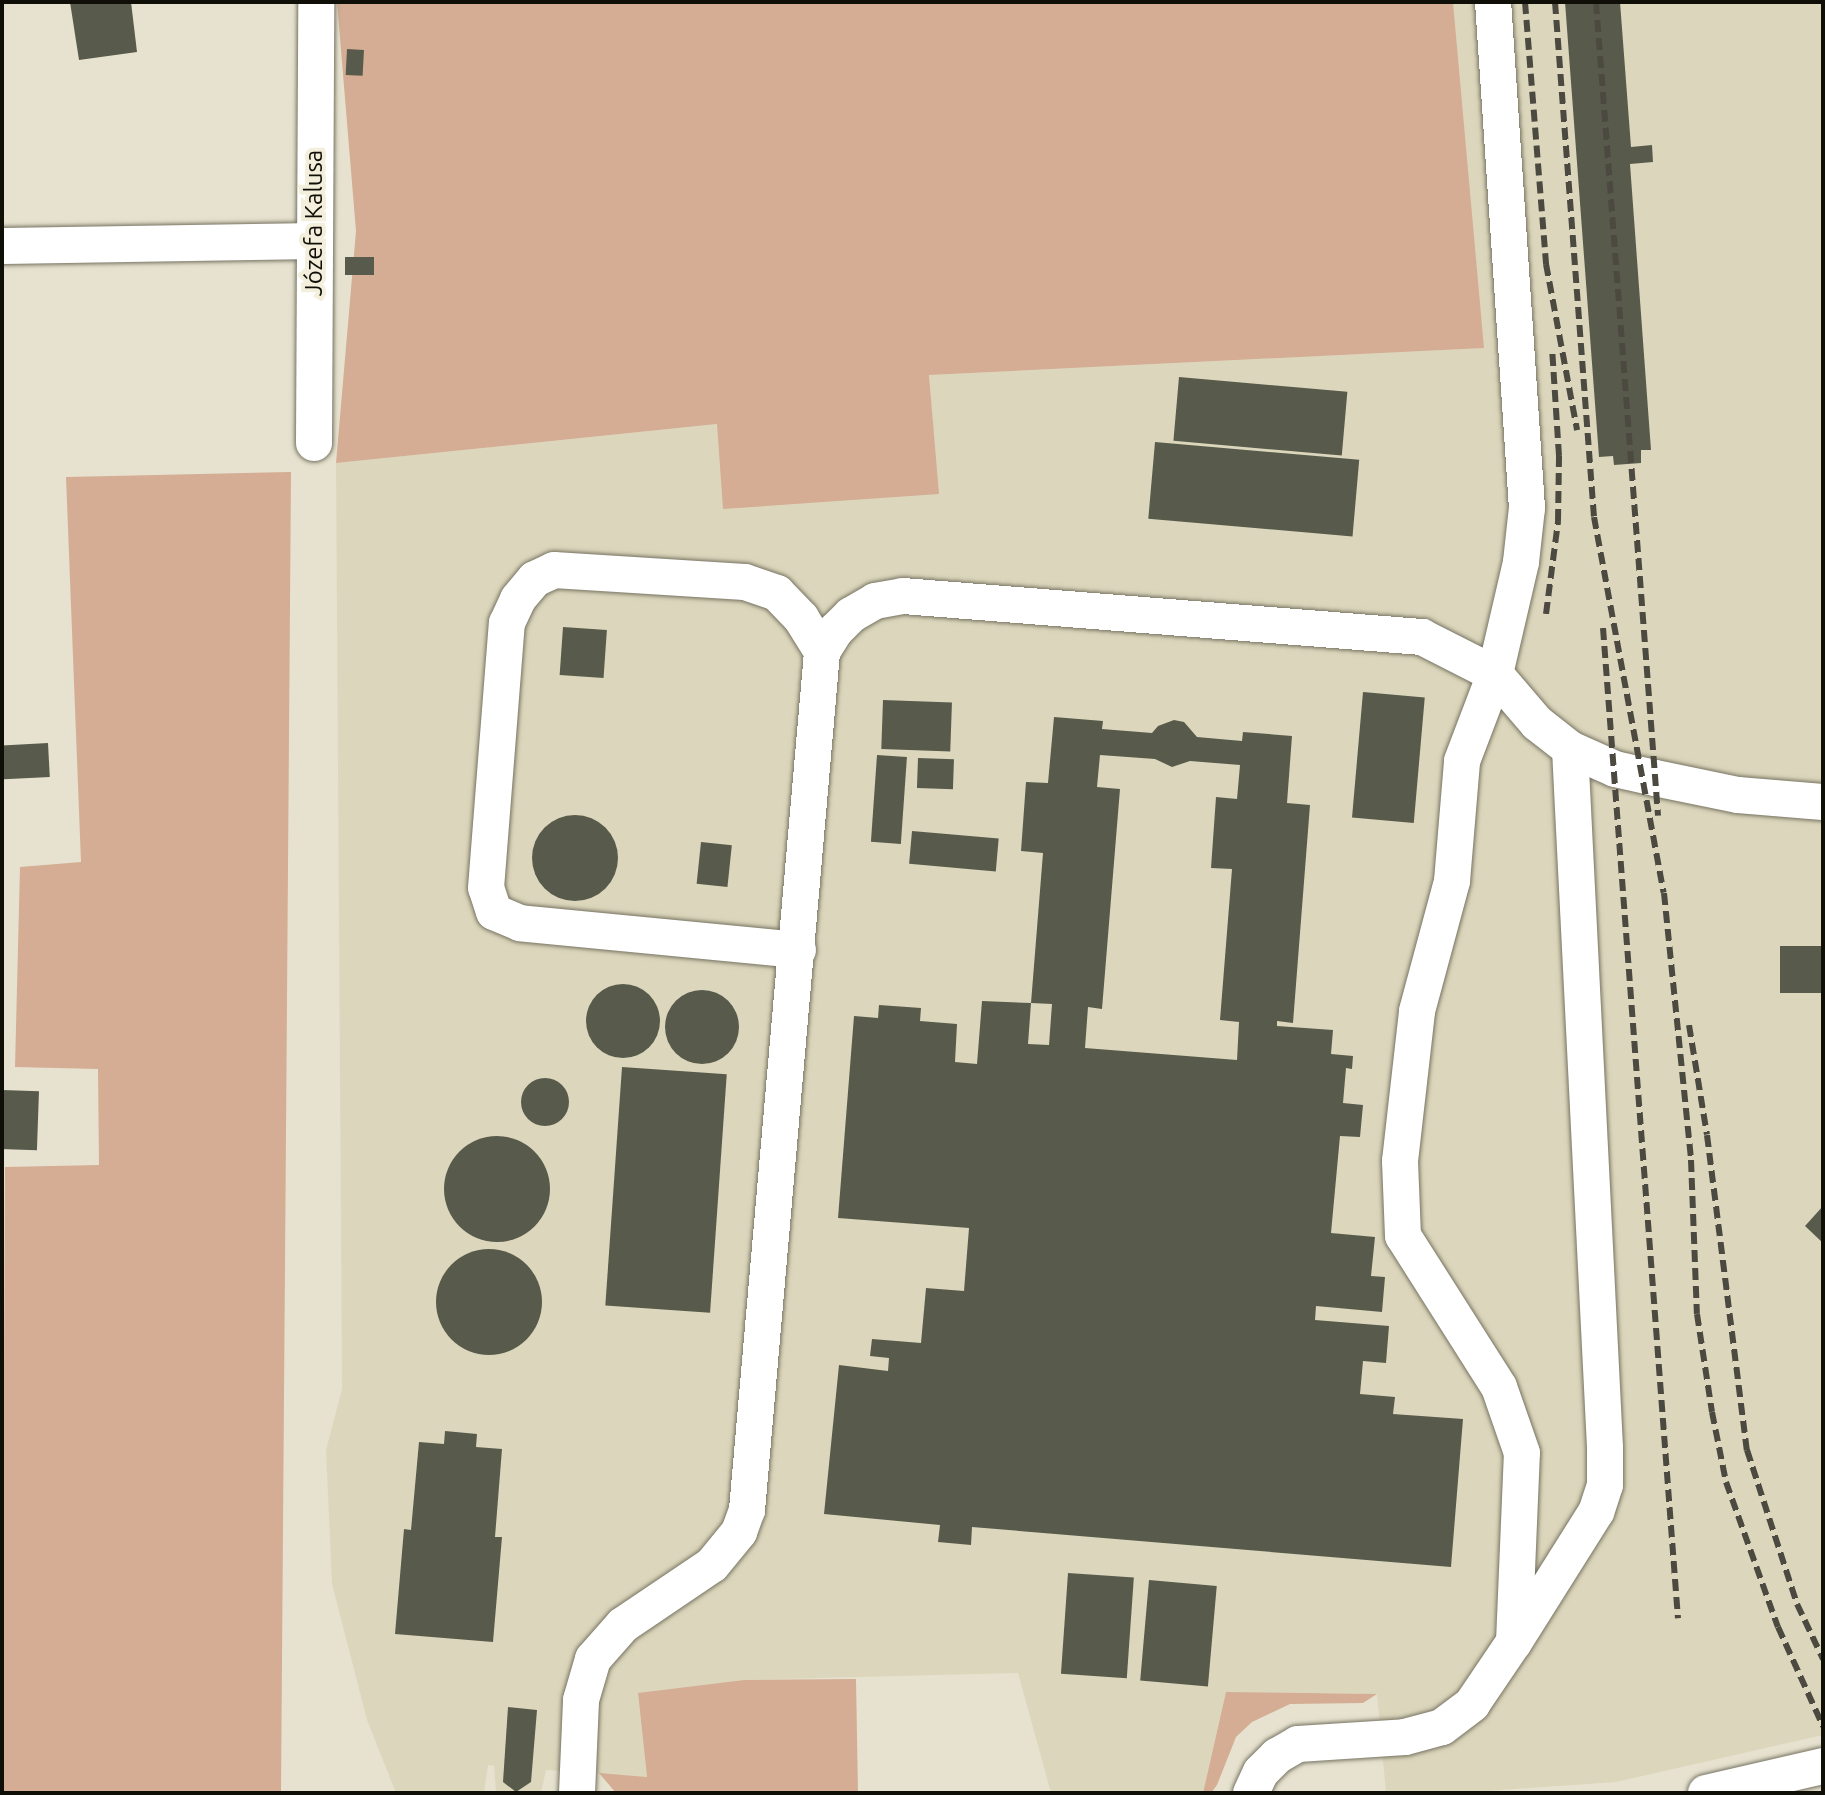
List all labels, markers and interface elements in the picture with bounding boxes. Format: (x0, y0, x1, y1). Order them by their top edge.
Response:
street label: Józefa Kalusa (300, 150, 328, 296)

